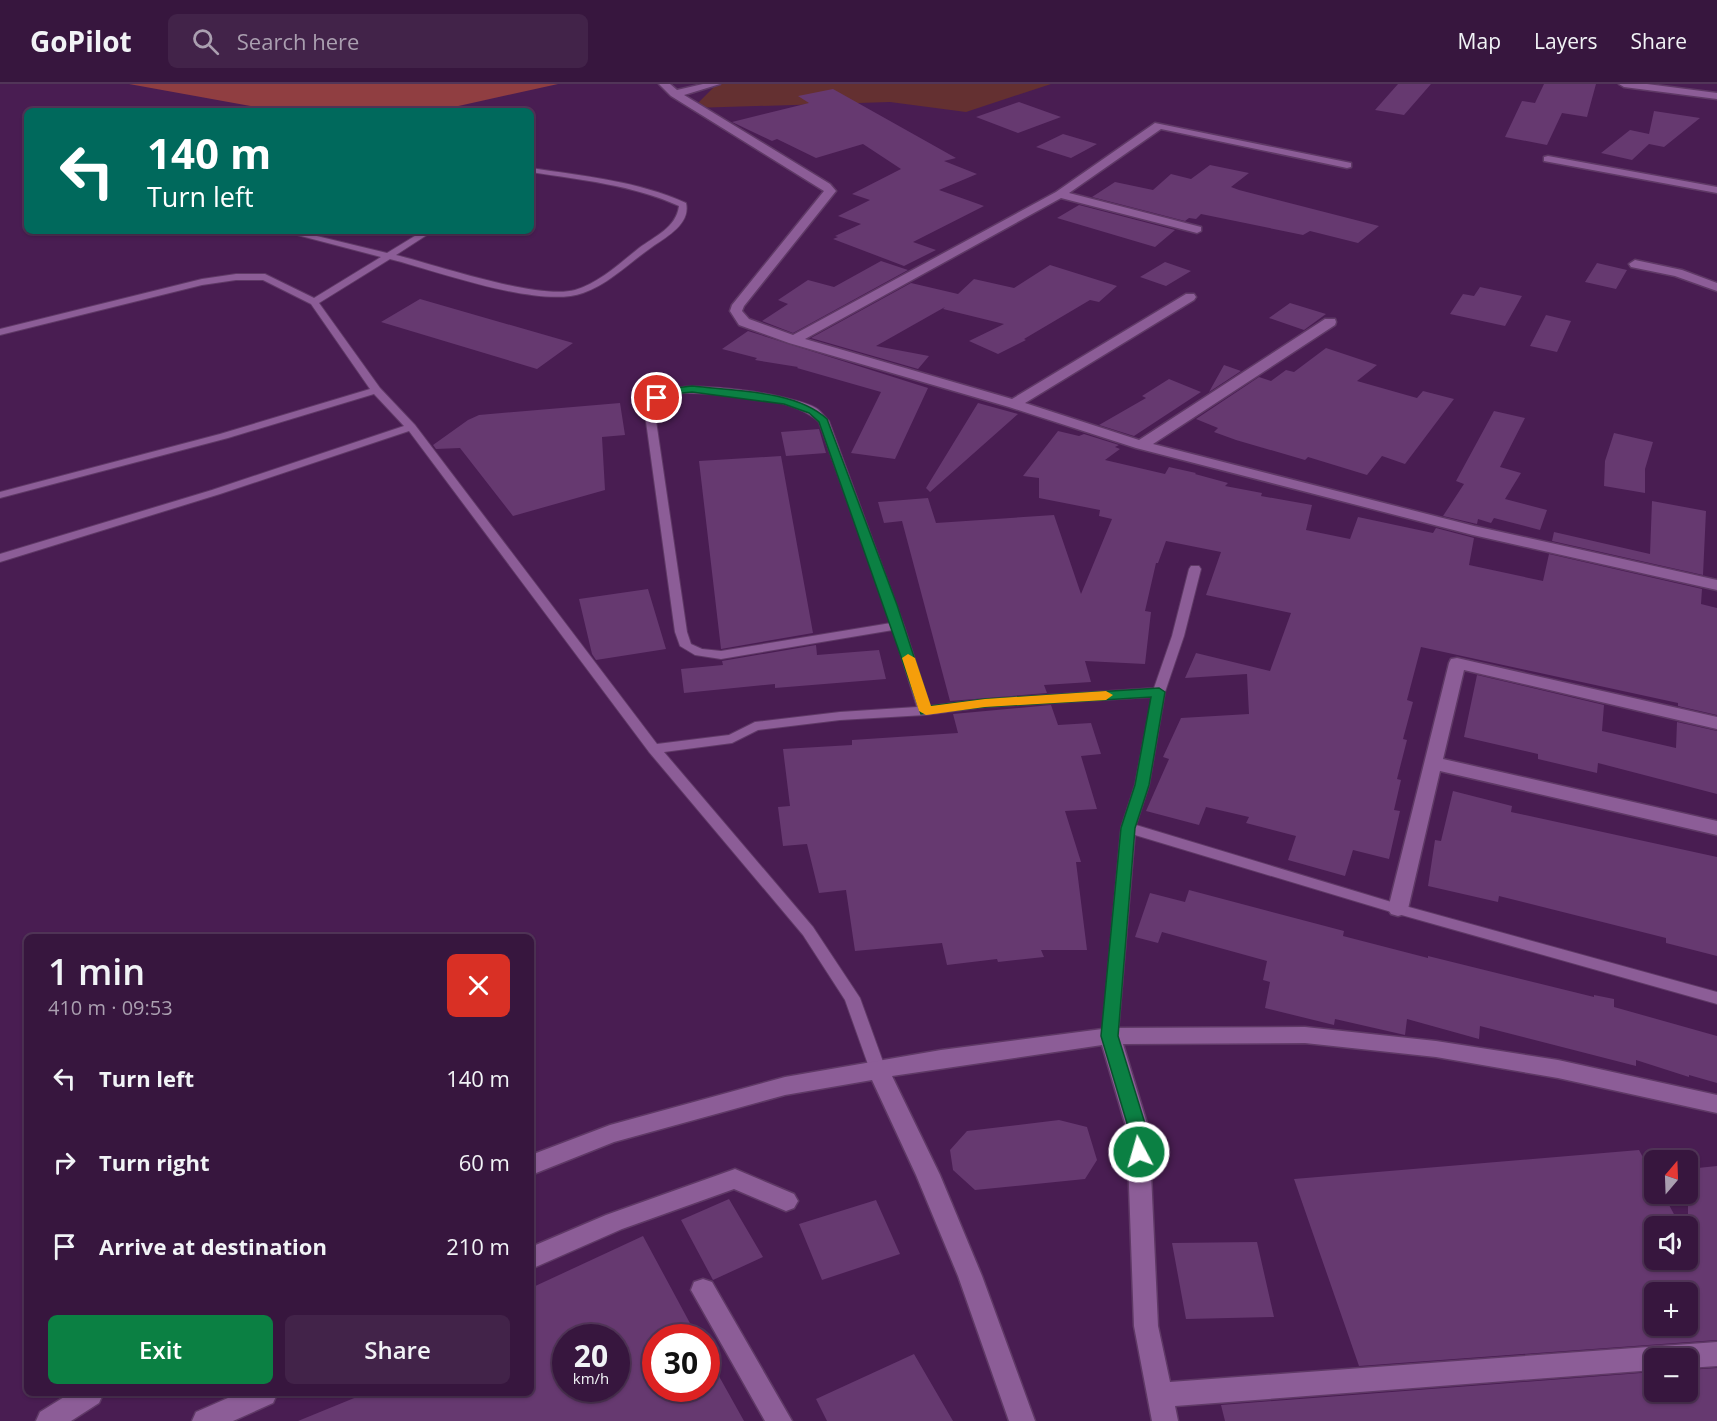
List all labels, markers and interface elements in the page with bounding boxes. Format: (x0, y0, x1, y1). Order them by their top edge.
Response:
search box (168, 14, 588, 68)
text: GoPilot (30, 22, 132, 60)
icon: search (189, 25, 222, 58)
text: Search here (237, 26, 359, 56)
text: Map (1458, 27, 1501, 55)
text: Layers (1534, 27, 1598, 55)
text: Share (1631, 27, 1687, 55)
text: 140 m (147, 124, 271, 181)
icon: left (48, 132, 126, 210)
text: Turn left (147, 178, 254, 215)
pin (631, 372, 682, 423)
icon: arrive (640, 381, 673, 414)
text: 1 min (48, 947, 145, 996)
button: close (447, 954, 510, 1017)
text: 410 m · 09:53 (48, 994, 173, 1021)
icon: left (48, 1062, 81, 1095)
text: Turn left (99, 1063, 194, 1093)
text: 140 m (446, 1063, 510, 1093)
position arrow (1107, 1120, 1171, 1184)
icon: right (48, 1146, 81, 1179)
text: Turn right (99, 1147, 210, 1177)
text: 60 m (459, 1147, 510, 1177)
north arrow (1644, 1150, 1698, 1204)
map controls (1644, 1150, 1698, 1402)
button: sound (1644, 1216, 1698, 1270)
icon: arrive (48, 1230, 81, 1263)
text: Arrive at destination (99, 1231, 327, 1261)
text: 210 m (446, 1231, 510, 1261)
button: + (1644, 1282, 1698, 1336)
button: Exit (48, 1315, 273, 1384)
button: Share (285, 1315, 510, 1384)
speed limit sign: 30 (642, 1324, 720, 1402)
text: 20 (574, 1335, 608, 1376)
button: − (1644, 1348, 1698, 1402)
text: km/h (573, 1368, 609, 1388)

